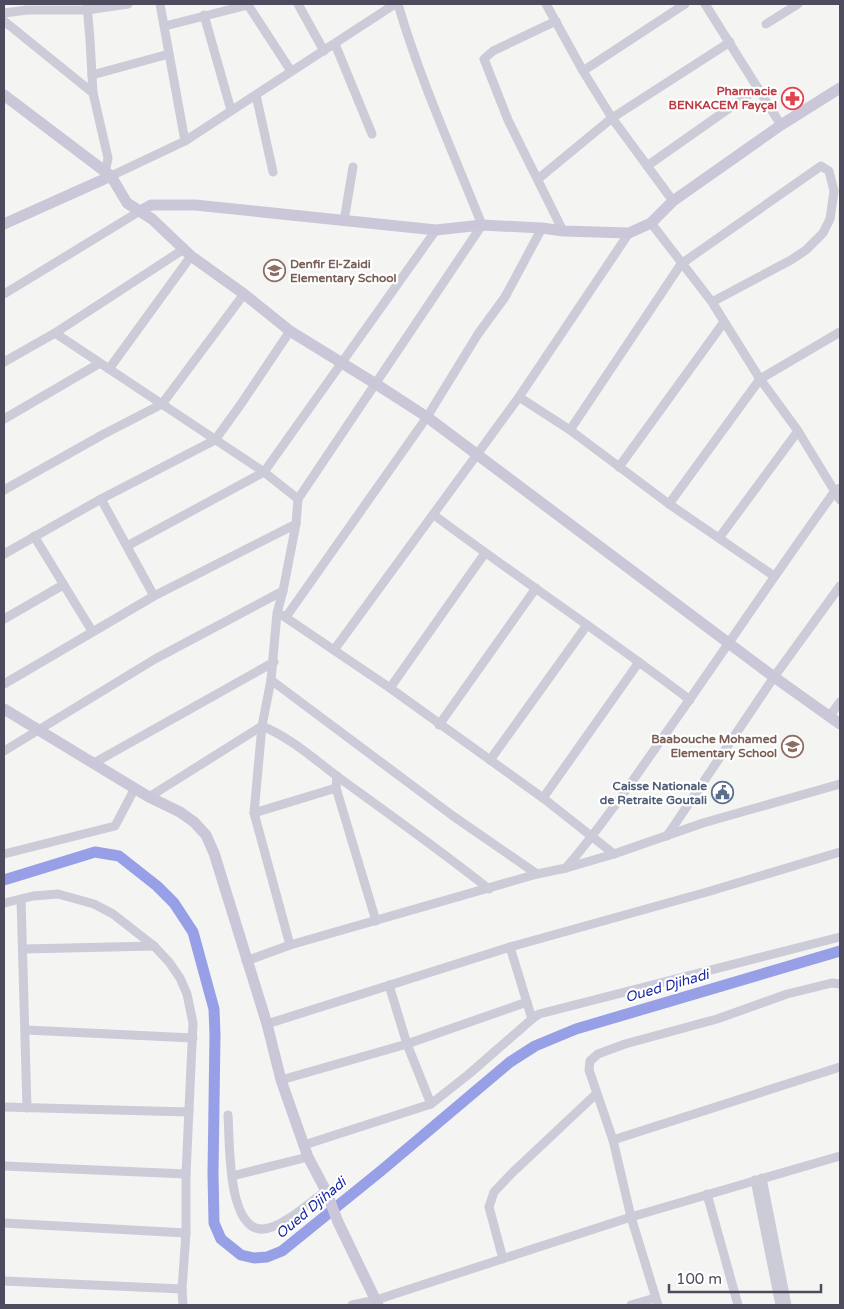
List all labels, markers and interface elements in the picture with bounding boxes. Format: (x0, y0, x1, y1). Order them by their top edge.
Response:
place label: Pharmacie BENKACEM Fayçal (669, 84, 777, 113)
pharmacy icon: Pharmacie BENKACEM Fayçal (781, 86, 805, 110)
place label: Denfir El-Zaidi Elementary School (290, 257, 397, 286)
school or university icon: Denfir El-Zaidi Elementary School (262, 259, 286, 283)
place label: Baabouche Mohamed Elementary School (651, 732, 777, 761)
school or university icon: Baabouche Mohamed Elementary School (781, 734, 805, 758)
place label: Caisse Nationale de Retraite Goutali (600, 779, 707, 807)
public building icon: Caisse Nationale de Retraite Goutali (711, 781, 735, 805)
water label: Oued Djihadi (623, 966, 712, 1006)
water label: Oued Djihadi (272, 1173, 351, 1242)
scale bar (669, 1262, 822, 1294)
text: 100 m (676, 1270, 722, 1288)

